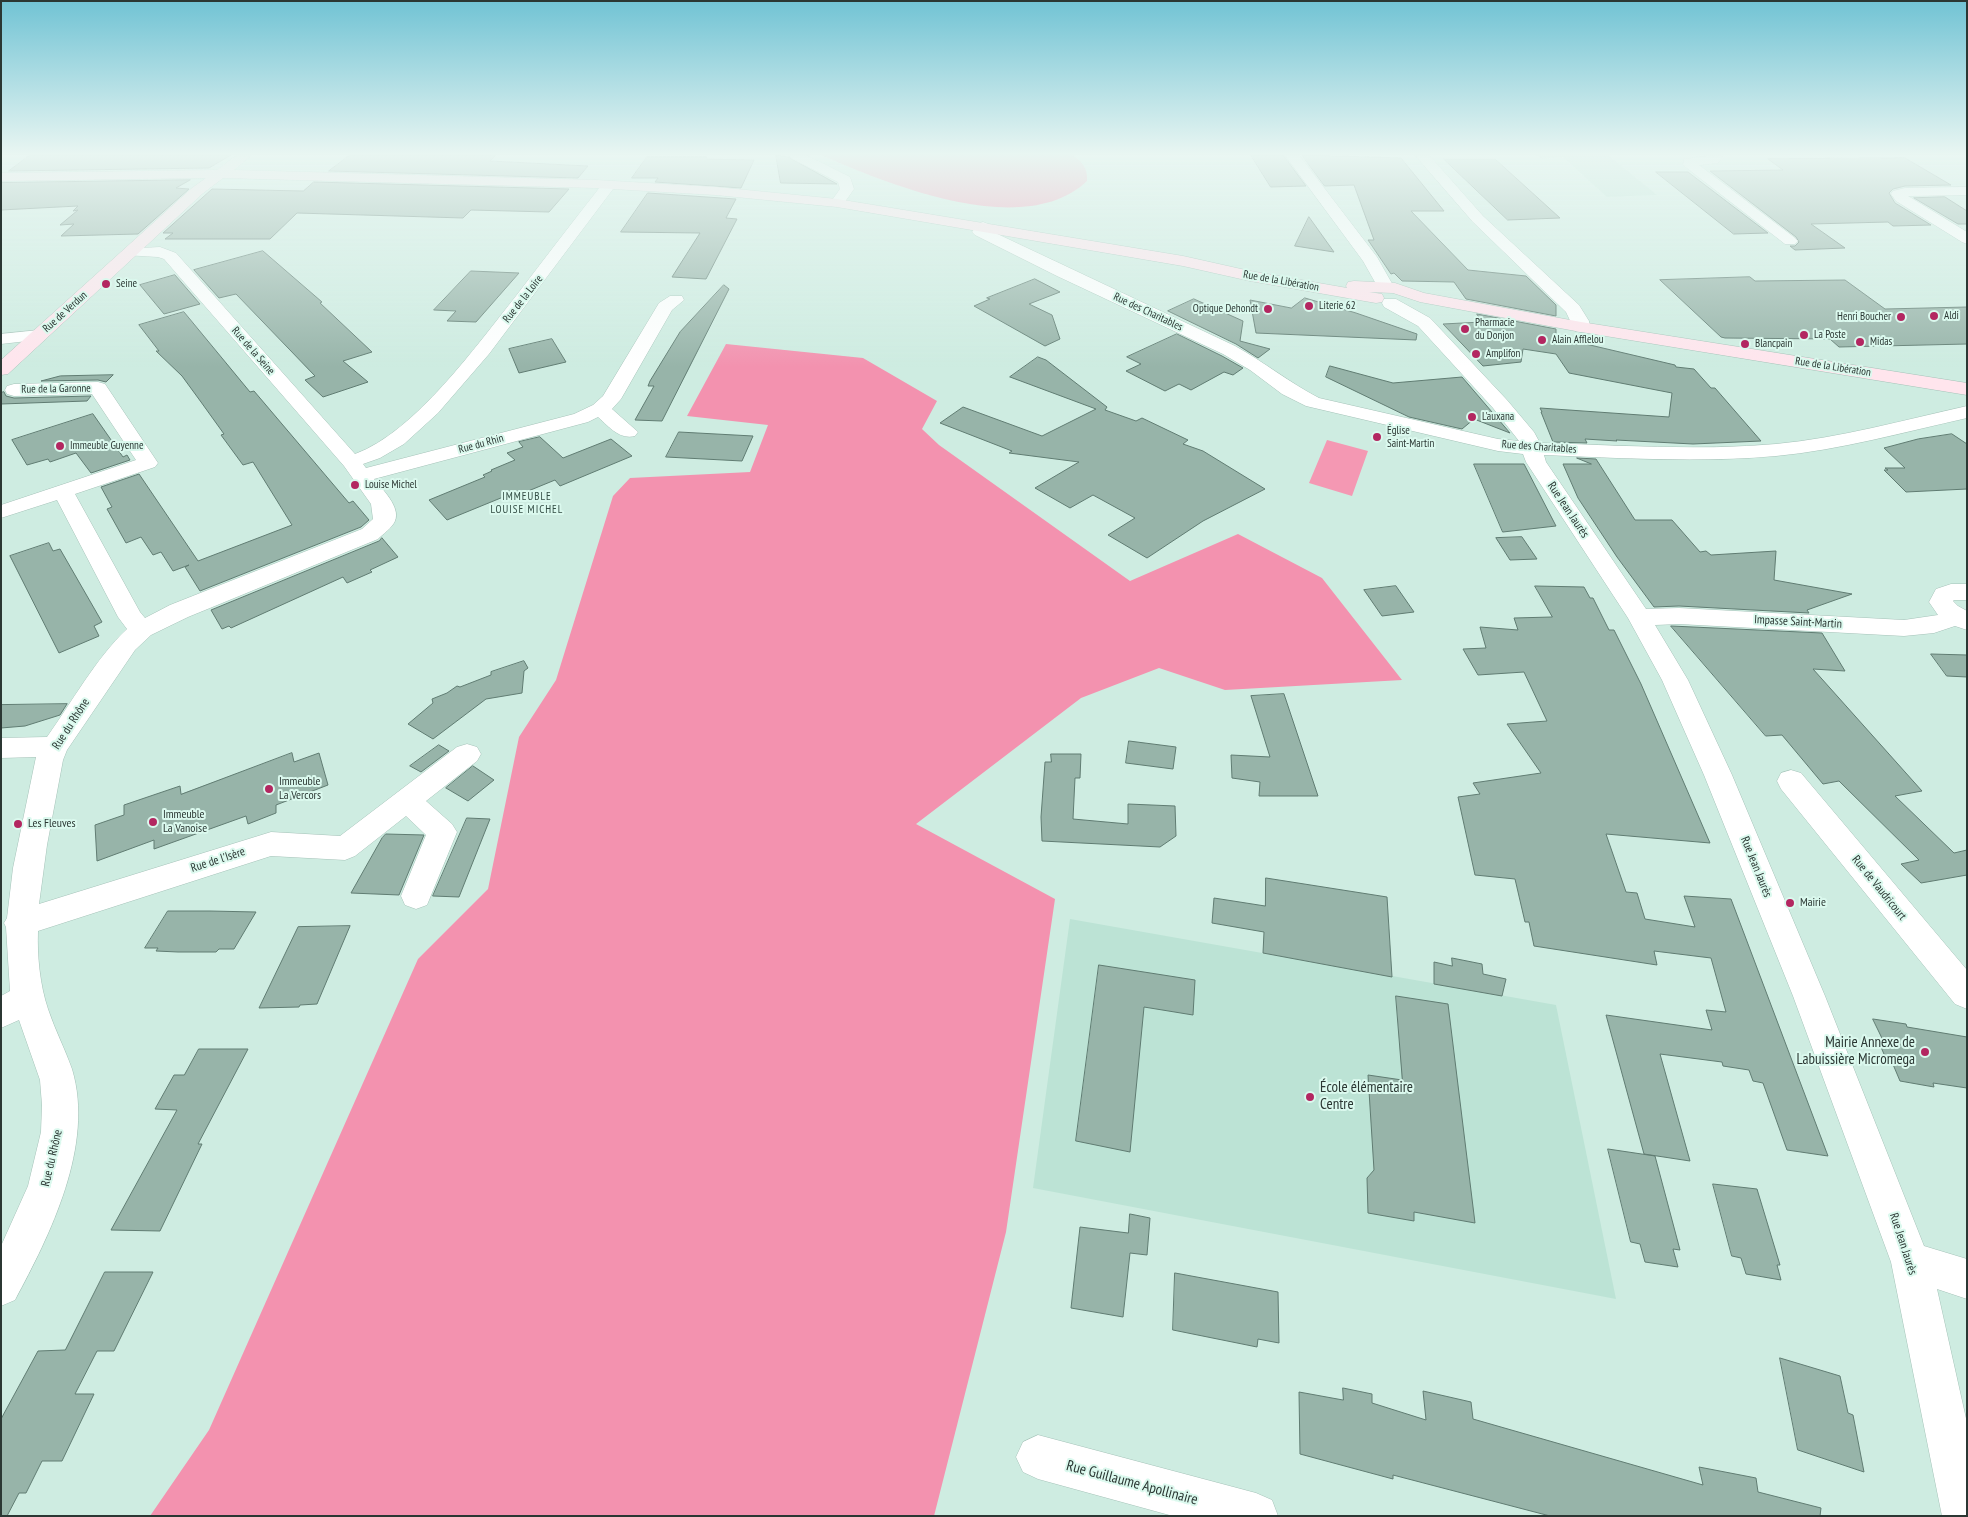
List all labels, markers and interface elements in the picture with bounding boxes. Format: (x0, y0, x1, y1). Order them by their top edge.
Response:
street label: Rue de la Libération (1242, 268, 1320, 294)
street label: Rue de la Loire (500, 273, 546, 325)
place label: Seine (116, 277, 137, 291)
marker: Seine (100, 278, 112, 290)
street label: Rue de Verdun (40, 289, 90, 335)
street label: Rue des Charitables (1111, 290, 1185, 334)
place label: Literie 62 (1319, 299, 1356, 313)
marker: Literie 62 (1303, 300, 1315, 312)
place label: Optique Dehondt (1193, 302, 1258, 316)
marker: Optique Dehondt (1262, 303, 1274, 315)
place label: Aldi (1944, 309, 1959, 323)
place label: Henri Boucher (1837, 310, 1891, 324)
marker: Aldi (1928, 310, 1940, 322)
marker: Henri Boucher (1895, 311, 1907, 323)
place label: Pharmacie du Donjon (1475, 316, 1515, 342)
marker: Pharmacie du Donjon (1459, 323, 1471, 335)
street label: Rue de la Seine (229, 324, 277, 378)
place label: La Poste (1814, 328, 1846, 342)
marker: La Poste (1798, 329, 1810, 341)
place label: Alain Afflelou (1552, 333, 1604, 347)
marker: Alain Afflelou (1536, 334, 1548, 346)
place label: Midas (1870, 335, 1892, 349)
marker: Midas (1854, 336, 1866, 348)
place label: Blancpain (1755, 337, 1792, 351)
marker: Blancpain (1739, 338, 1751, 350)
place label: Amplifon (1486, 347, 1520, 361)
marker: Amplifon (1470, 348, 1482, 360)
street label: Rue de la Libération (1794, 354, 1872, 380)
street label: Rue de la Garonne (21, 382, 91, 396)
place label: L'auxana (1482, 410, 1514, 424)
marker: L'auxana (1466, 411, 1478, 423)
place label: Église Saint-Martin (1387, 424, 1434, 450)
marker: Église Saint-Martin (1371, 431, 1383, 443)
street label: Rue du Rhin (457, 432, 505, 456)
street label: Rue des Charitables (1501, 438, 1577, 456)
place label: Immeuble Guyenne (70, 439, 143, 453)
marker: Immeuble Guyenne (54, 440, 66, 452)
place label: Louise Michel (365, 478, 417, 492)
marker: Louise Michel (349, 479, 361, 491)
street label: Rue Jean Jaurès (1544, 479, 1592, 541)
district label: IMMEUBLE LOUISE MICHEL (489, 490, 565, 516)
street label: Impasse Saint-Martin (1754, 613, 1842, 631)
street label: Rue du Rhône (49, 696, 93, 752)
place label: Immeuble La Vercors (279, 775, 321, 803)
marker: Immeuble La Vercors (263, 783, 275, 795)
place label: Immeuble La Vanoise (163, 808, 207, 836)
marker: Immeuble La Vanoise (147, 816, 159, 828)
place label: Les Fleuves (28, 817, 76, 831)
marker: Les Fleuves (12, 818, 24, 830)
street label: Rue Jean Jaurès (1737, 835, 1775, 899)
street label: Rue de l'Isère (189, 844, 247, 876)
street label: Rue de Vaudricourt (1849, 853, 1909, 923)
place label: Mairie (1800, 896, 1826, 910)
marker: Mairie (1784, 897, 1796, 909)
place label: Mairie Annexe de Labuissière Micromega (1797, 1034, 1915, 1069)
marker: Mairie Annexe de Labuissière Micromega (1919, 1046, 1931, 1058)
place label: École élémentaire Centre (1320, 1079, 1413, 1114)
marker: École élémentaire Centre (1304, 1091, 1316, 1103)
street label: Rue du Rhône (38, 1128, 66, 1188)
street label: Rue Jean Jaurès (1886, 1211, 1920, 1277)
street label: Rue Guillaume Apollinaire (1064, 1457, 1200, 1509)

